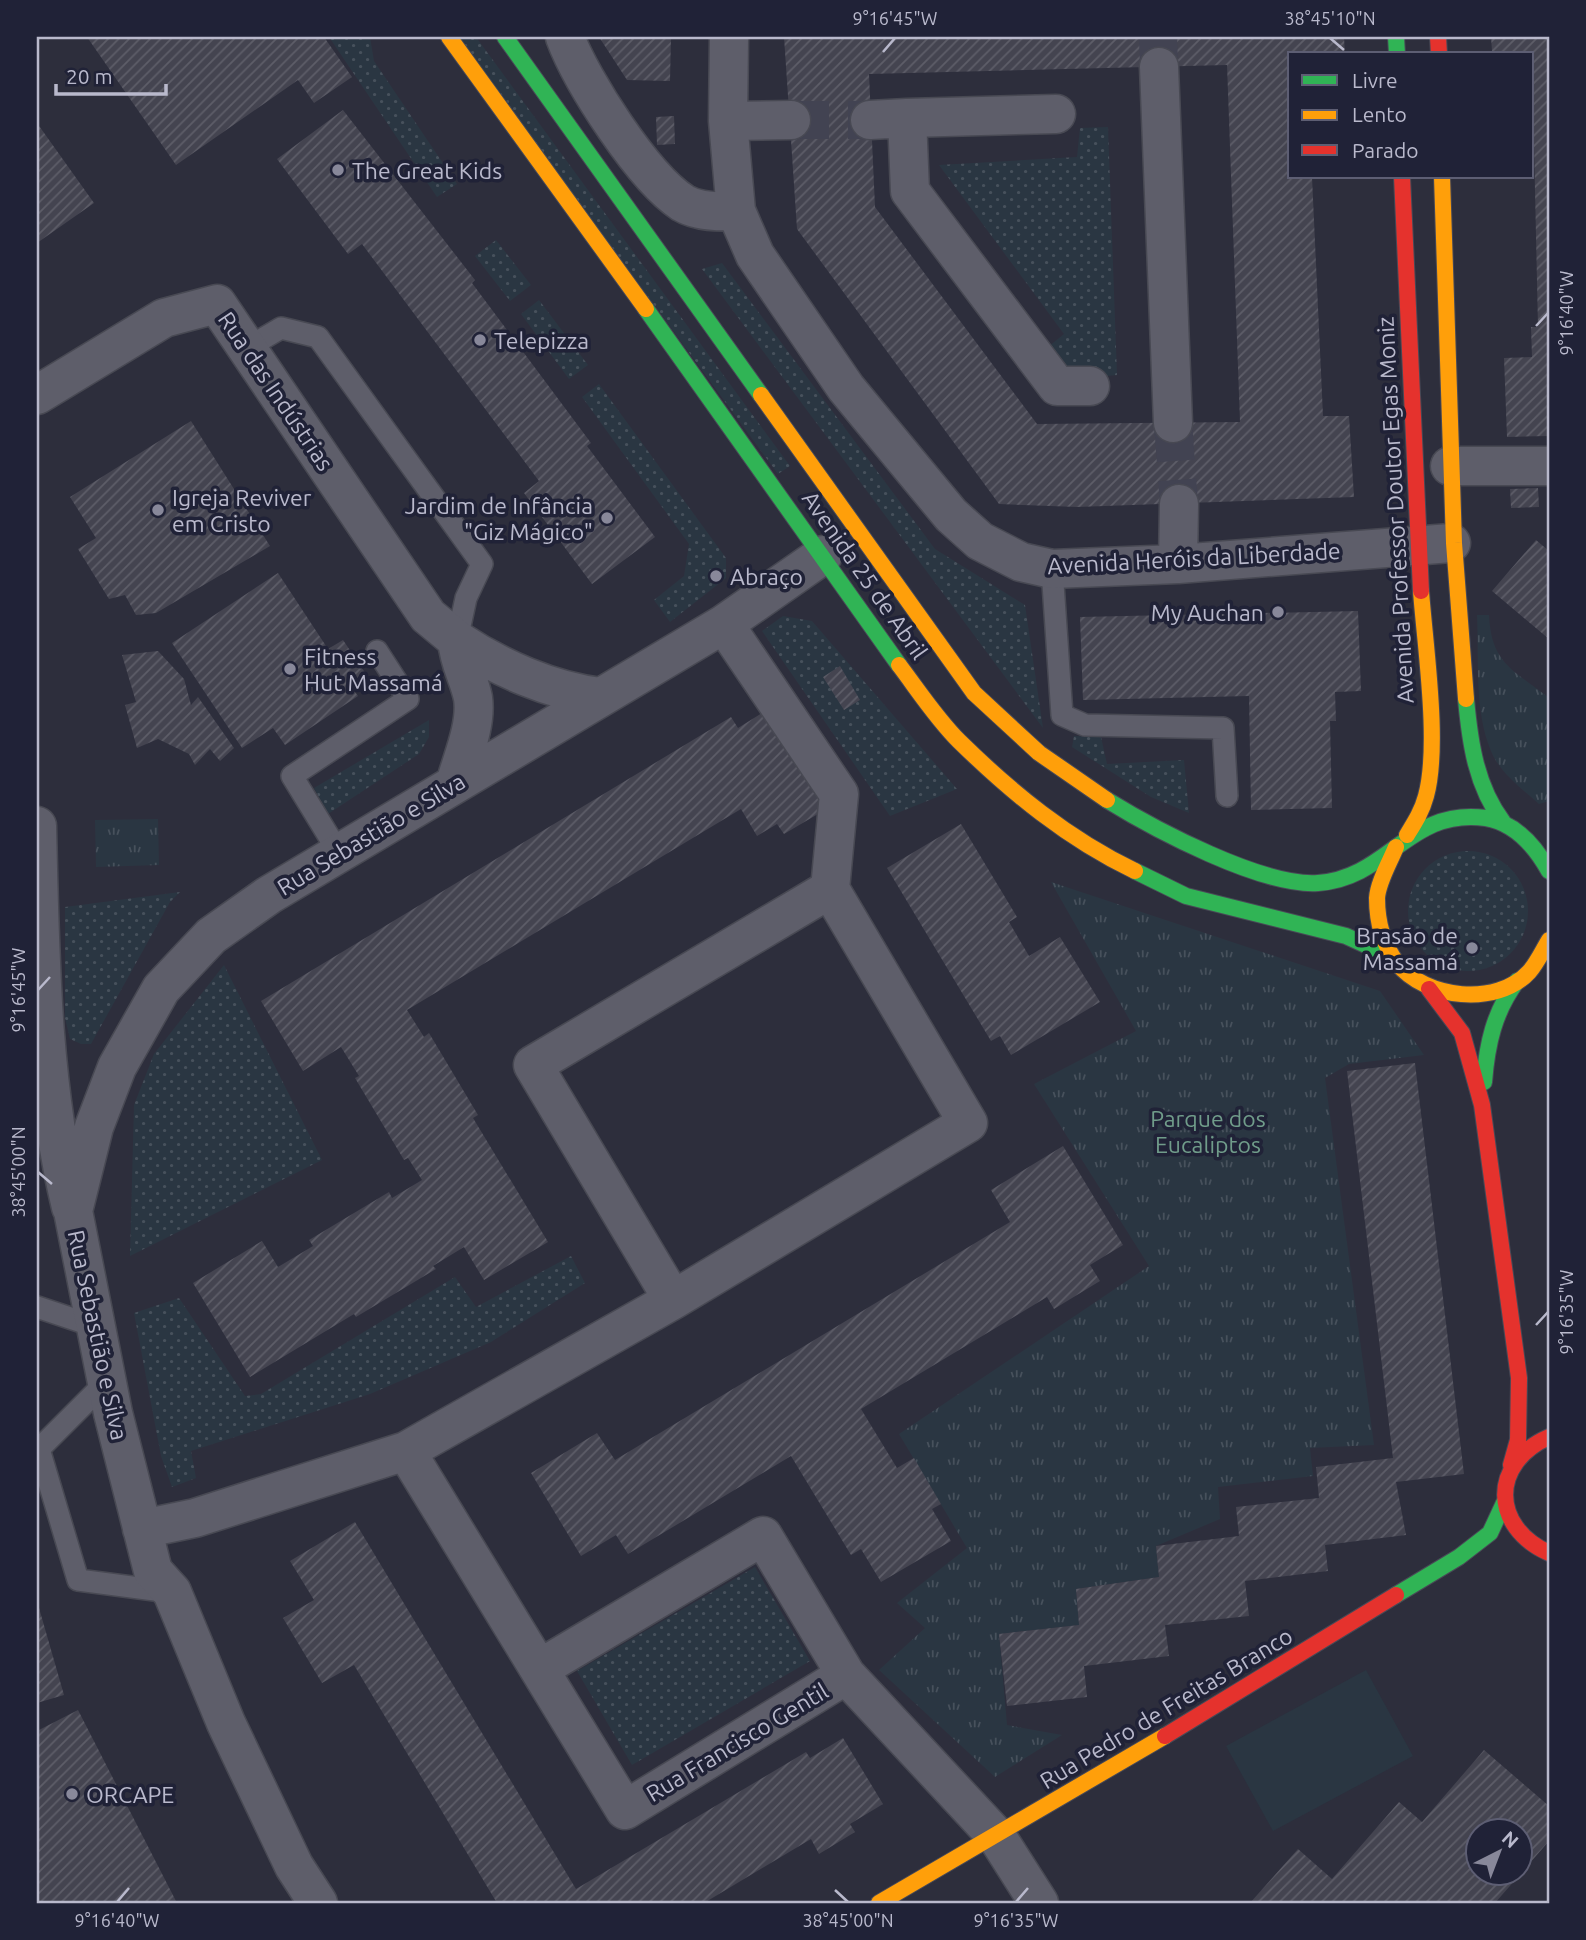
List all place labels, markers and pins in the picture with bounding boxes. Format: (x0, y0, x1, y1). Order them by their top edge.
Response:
place label: The Great Kids (352, 158, 502, 183)
marker: The Great Kids (330, 162, 346, 178)
place label: Telepizza (494, 328, 589, 353)
marker: Telepizza (472, 332, 488, 348)
place label: Igreja Reviver em Cristo (172, 485, 312, 536)
place label: Jardim de Infância "Giz Mágico" (405, 493, 593, 544)
marker: Igreja Reviver em Cristo (150, 502, 166, 518)
marker: Jardim de Infância "Giz Mágico" (599, 510, 615, 526)
place label: Abraço (730, 564, 803, 589)
marker: Abraço (708, 568, 724, 584)
place label: My Auchan (1151, 600, 1264, 625)
marker: My Auchan (1270, 604, 1286, 620)
place label: Fitness Hut Massamá (304, 644, 443, 695)
marker: Fitness Hut Massamá (282, 661, 298, 677)
place label: Brasão de Massamá (1356, 923, 1458, 974)
marker: Brasão de Massamá (1464, 940, 1480, 956)
place label: ORCAPE (86, 1782, 174, 1807)
marker: ORCAPE (64, 1786, 80, 1802)

